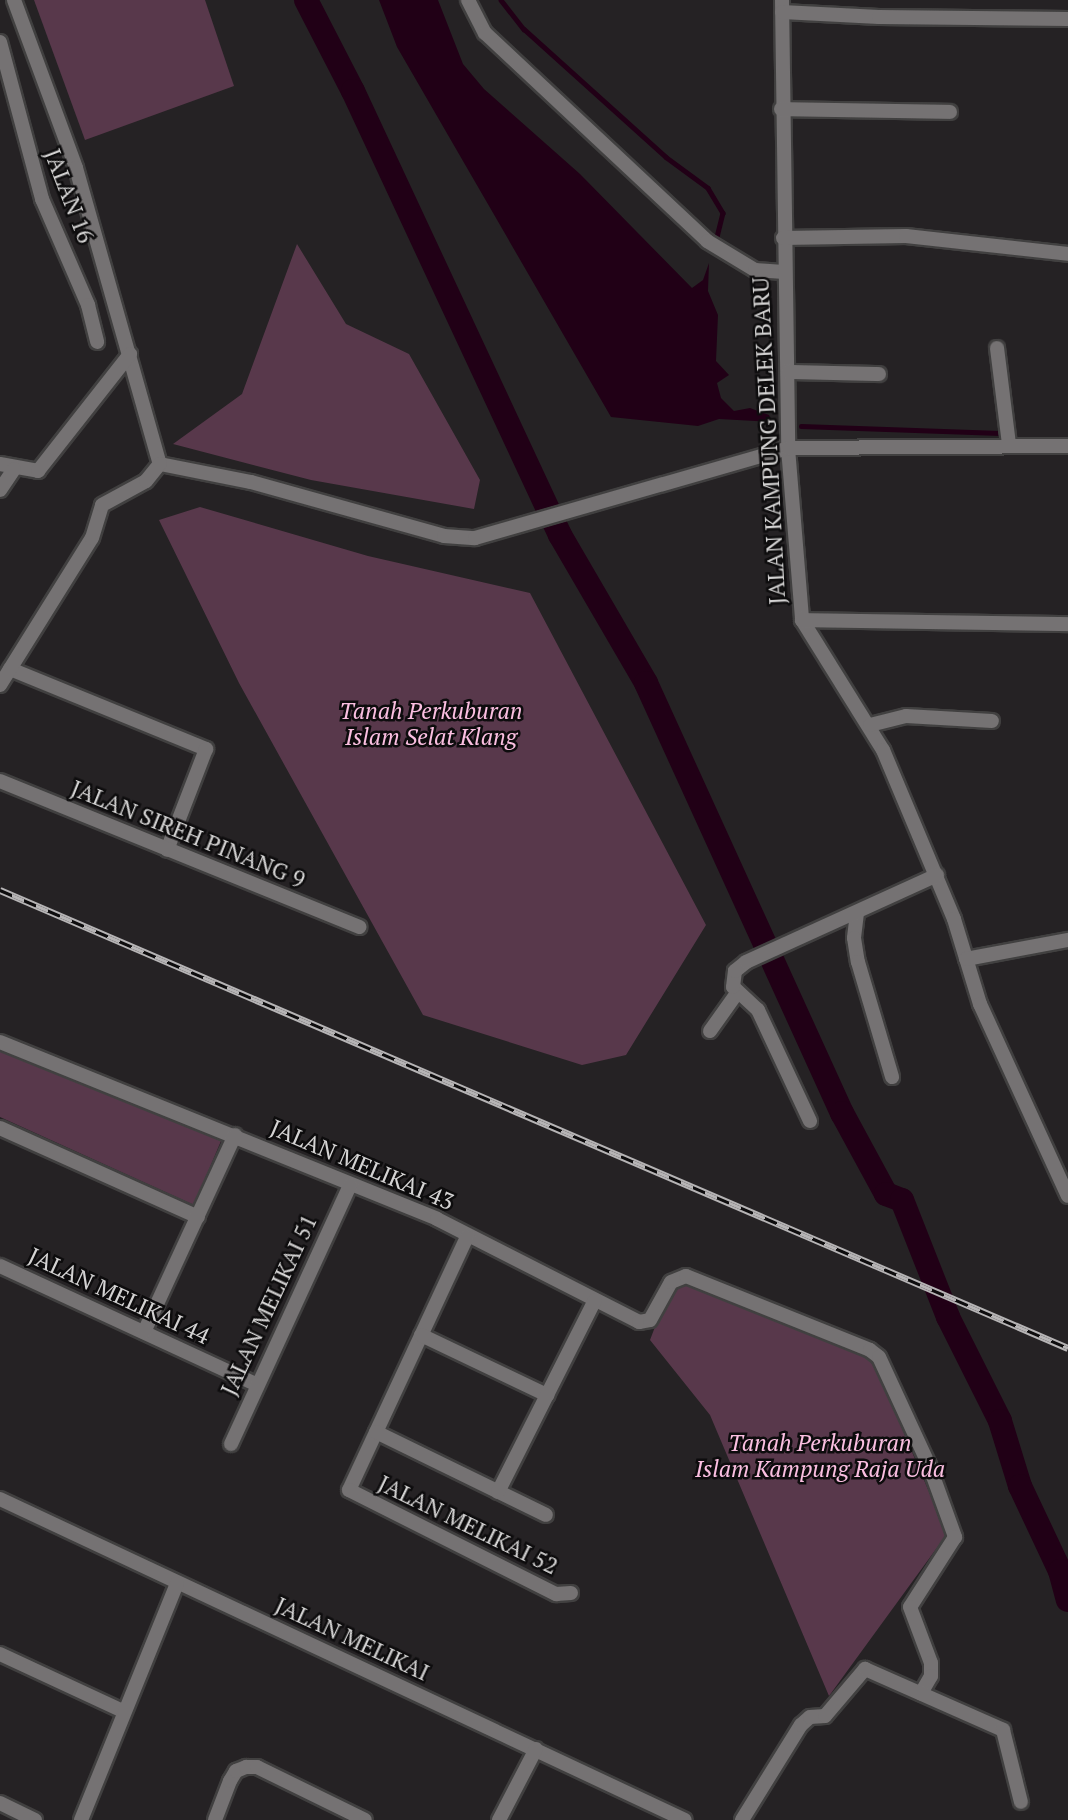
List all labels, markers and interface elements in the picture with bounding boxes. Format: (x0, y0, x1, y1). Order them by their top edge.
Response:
street label: JALAN 16 (38, 145, 100, 247)
street label: JALAN KAMPUNG DELEK BARU (747, 277, 791, 605)
park label: Tanah Perkuburan Islam Selat Klang (339, 697, 523, 751)
street label: JALAN SIREH PINANG 9 (67, 774, 309, 894)
street label: JALAN MELIKAI 43 (266, 1114, 458, 1216)
street label: JALAN MELIKAI 51 (215, 1210, 323, 1400)
street label: JALAN MELIKAI 44 (24, 1242, 214, 1350)
park label: Tanah Perkuburan Islam Kampung Raja Uda (695, 1429, 945, 1483)
street label: JALAN MELIKAI 52 (374, 1470, 562, 1580)
street label: JALAN MELIKAI (271, 1591, 433, 1687)

